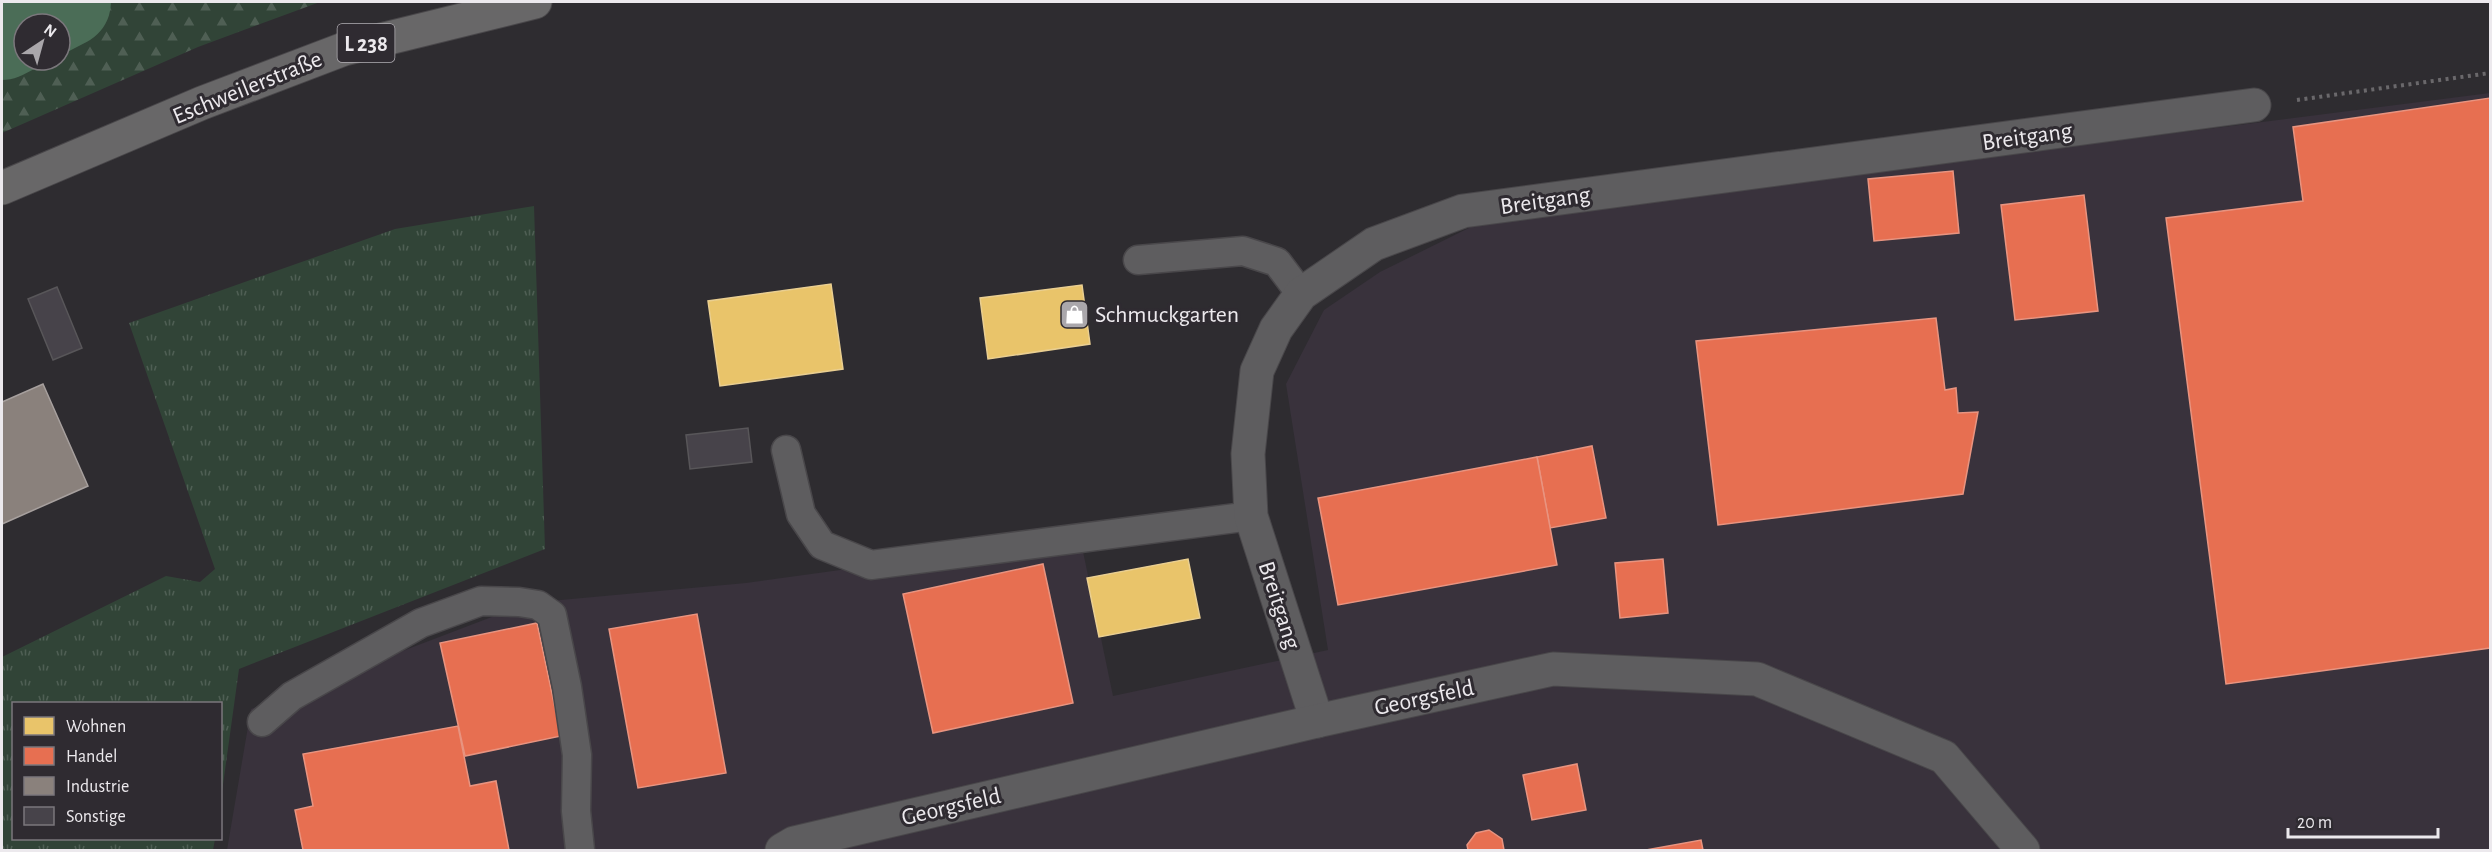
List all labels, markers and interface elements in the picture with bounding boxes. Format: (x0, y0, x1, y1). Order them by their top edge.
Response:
north arrow (12, 12, 72, 72)
text: N (41, 21, 59, 40)
road number: L 238 (338, 24, 394, 62)
street label: Eschweilerstraße (169, 47, 325, 129)
street label: Breitgang (1981, 119, 2074, 155)
street label: Breitgang (1499, 183, 1592, 219)
shop icon: Schmuckgarten (1058, 298, 1090, 330)
place label: Schmuckgarten (1095, 303, 1239, 327)
street label: Breitgang (1254, 558, 1305, 652)
street label: Georgsfeld (1372, 676, 1476, 720)
legend (12, 702, 222, 840)
text: Wohnen (66, 718, 126, 736)
text: Handel (66, 748, 117, 766)
text: Industrie (66, 778, 129, 796)
street label: Georgsfeld (899, 784, 1003, 830)
scale bar (2288, 801, 2438, 839)
text: Sonstige (66, 808, 126, 826)
text: 20 m (2297, 814, 2332, 832)

